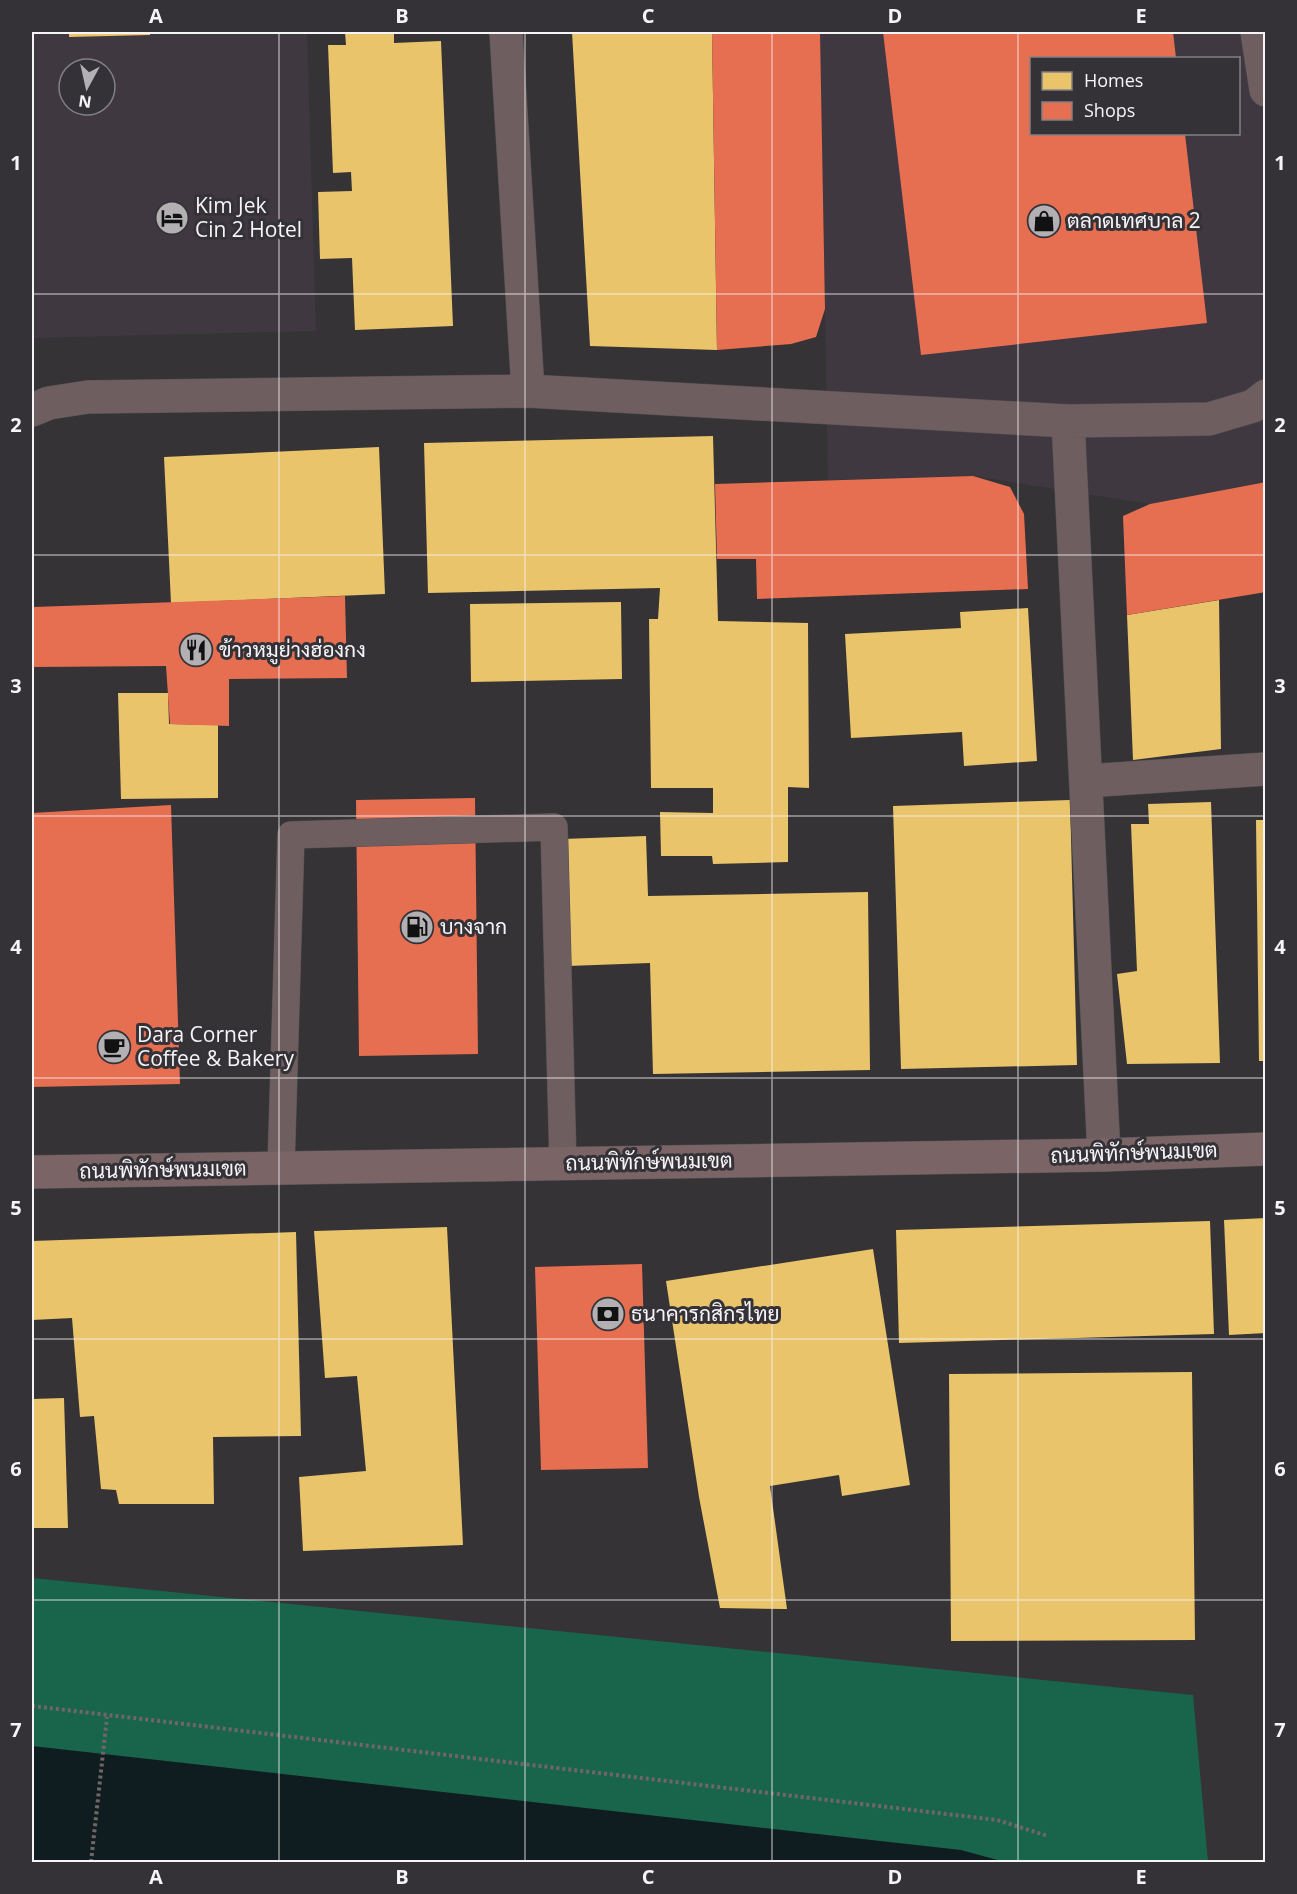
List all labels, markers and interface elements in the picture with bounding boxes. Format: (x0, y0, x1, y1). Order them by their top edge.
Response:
text: A (149, 2, 163, 29)
text: B (395, 2, 409, 29)
text: C (642, 2, 655, 29)
text: D (888, 2, 902, 29)
text: E (1135, 2, 1147, 29)
north arrow (57, 57, 117, 117)
legend (1030, 57, 1240, 135)
text: Homes (1084, 68, 1143, 92)
text: N (77, 90, 93, 114)
text: Shops (1084, 98, 1135, 122)
text: 1 (10, 149, 22, 176)
text: 1 (1274, 149, 1286, 176)
place label: Kim Jek Cin 2 Hotel (195, 191, 302, 243)
hotel icon: Kim Jek Cin 2 Hotel (154, 200, 190, 236)
shop icon: ตลาดเทศบาล 2 (1026, 203, 1062, 239)
place label: ตลาดเทศบาล 2 (1067, 206, 1201, 234)
text: 2 (10, 411, 22, 438)
text: 2 (1274, 411, 1286, 438)
restaurant icon: ข้าวหมูย่างฮ่องกง (178, 632, 214, 668)
place label: ข้าวหมูย่างฮ่องกง (219, 635, 366, 665)
text: 3 (10, 672, 22, 699)
text: 3 (1274, 672, 1286, 699)
fuel station icon: บางจาก (399, 909, 435, 945)
place label: บางจาก (440, 912, 507, 940)
text: 4 (10, 933, 22, 960)
text: 4 (1274, 933, 1286, 960)
place label: Dara Corner Coffee & Bakery (137, 1020, 294, 1072)
cafe icon: Dara Corner Coffee & Bakery (96, 1029, 132, 1065)
street label: ถนนพิทักษ์พนมเขต (1050, 1135, 1218, 1169)
street label: ถนนพิทักษ์พนมเขต (565, 1146, 733, 1176)
street label: ถนนพิทักษ์พนมเขต (79, 1154, 247, 1184)
text: 5 (10, 1194, 22, 1221)
text: 5 (1274, 1194, 1286, 1221)
bank icon: ธนาคารกสิกรไทย (590, 1296, 626, 1332)
place label: ธนาคารกสิกรไทย (631, 1299, 780, 1327)
text: 6 (10, 1455, 22, 1482)
text: 6 (1274, 1455, 1286, 1482)
text: 7 (10, 1716, 22, 1743)
text: 7 (1274, 1716, 1286, 1743)
text: A (149, 1863, 163, 1890)
text: B (395, 1863, 409, 1890)
text: C (642, 1863, 655, 1890)
text: D (888, 1863, 902, 1890)
text: E (1135, 1863, 1147, 1890)

